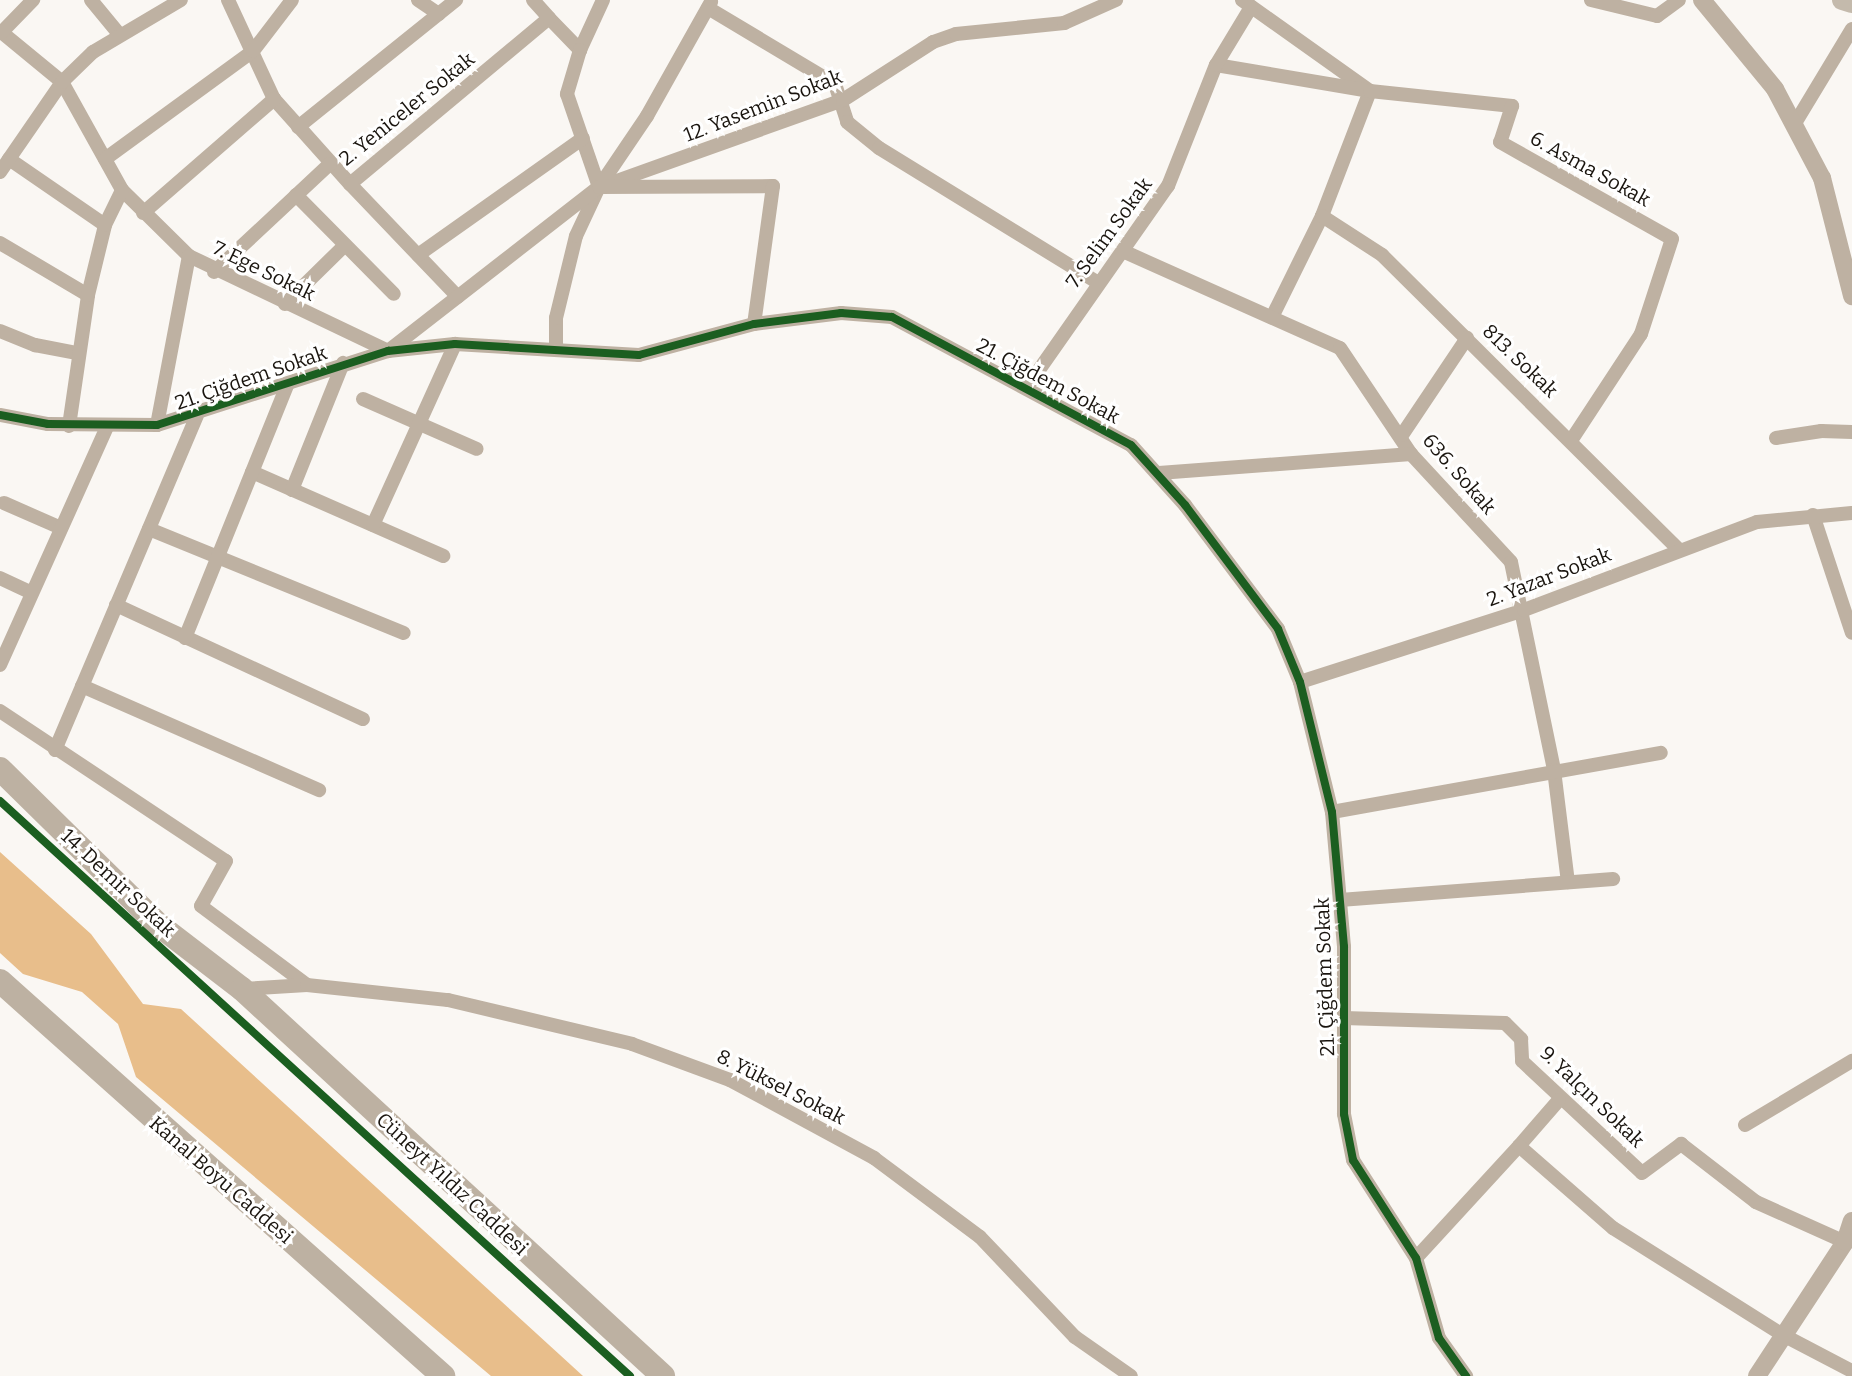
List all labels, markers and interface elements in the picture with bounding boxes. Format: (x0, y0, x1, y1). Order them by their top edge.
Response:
street label: 2. Yeniceler Sokak (335, 47, 479, 171)
street label: 12. Yasemin Sokak (680, 65, 846, 147)
street label: 6. Asma Sokak (1526, 126, 1654, 212)
street label: 7. Selim Sokak (1061, 173, 1157, 293)
street label: 7. Ege Sokak (209, 236, 319, 306)
street label: 813. Sokak (1477, 319, 1563, 403)
street label: 21. Çiğdem Sokak (972, 333, 1124, 429)
street label: 21. Çiğdem Sokak (172, 341, 330, 415)
street label: 636. Sokak (1417, 429, 1501, 519)
street label: 2. Yazar Sokak (1484, 542, 1614, 612)
street label: 14. Demir Sokak (56, 824, 180, 942)
street label: 21. Çiğdem Sokak (1310, 897, 1340, 1057)
street label: 9. Yalçın Sokak (1535, 1041, 1649, 1153)
street label: 8. Yüksel Sokak (713, 1044, 849, 1130)
street label: Cüneyt Yıldız Caddesi (371, 1108, 533, 1260)
street label: Kanal Boyu Caddesi (144, 1111, 298, 1249)

